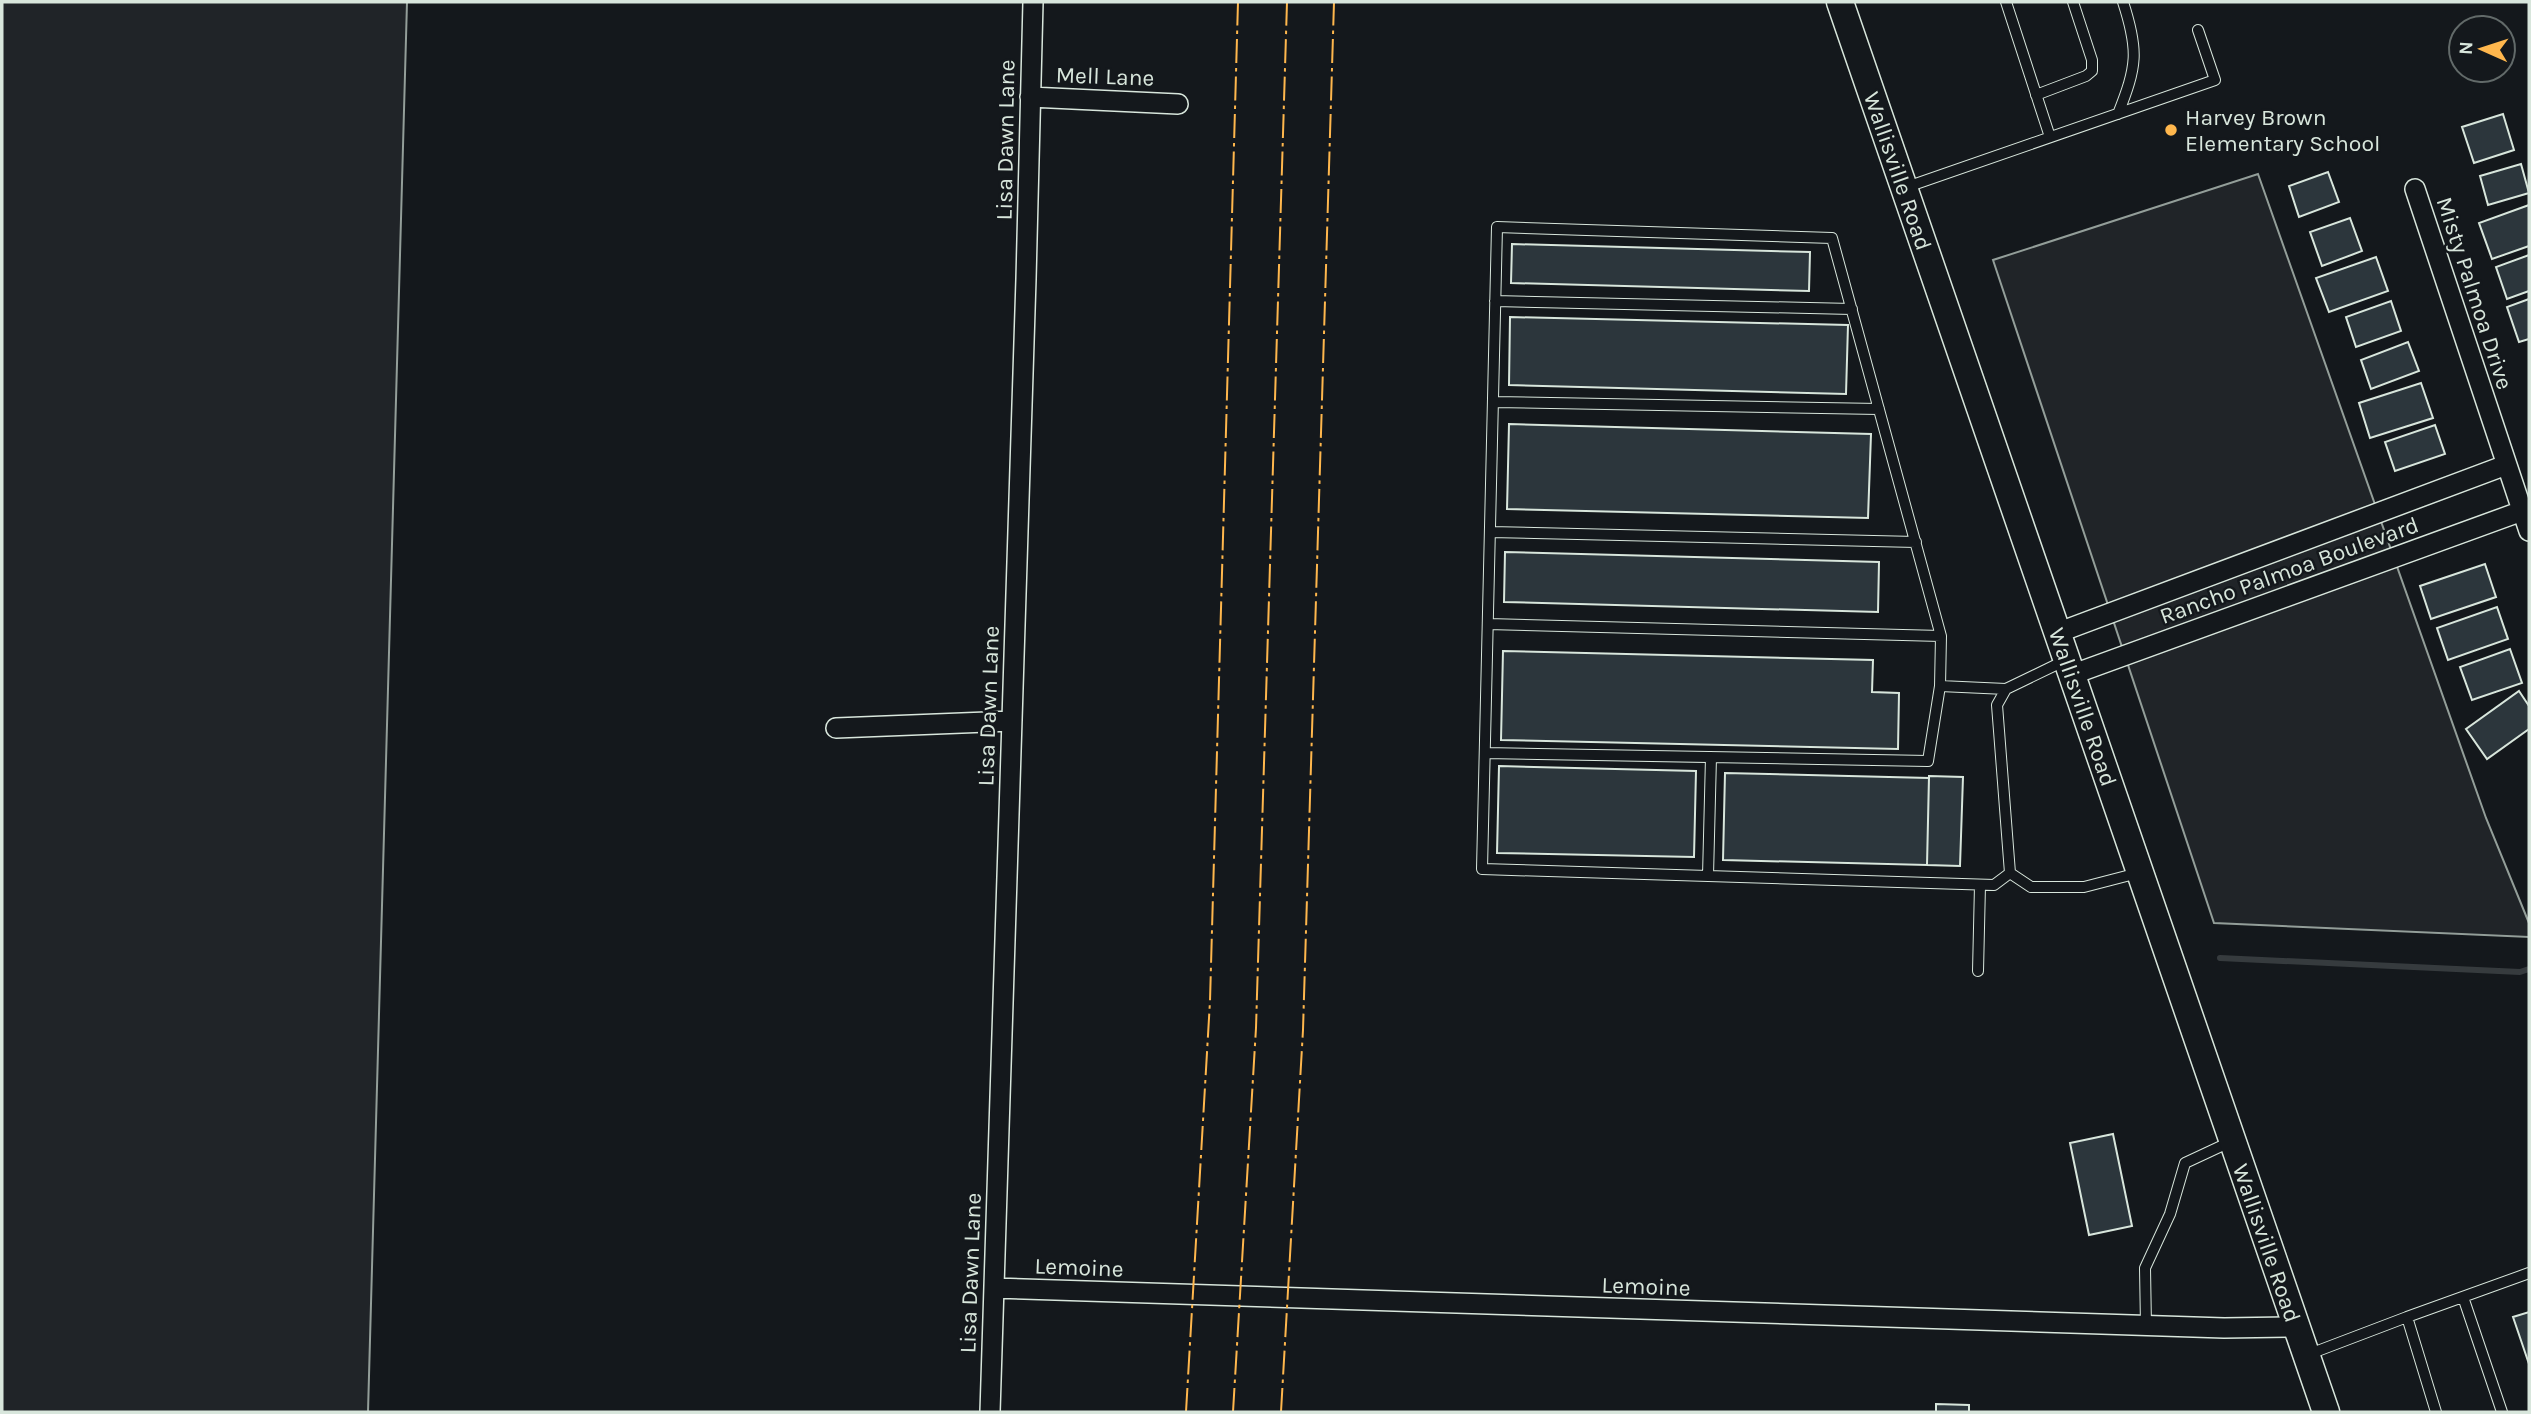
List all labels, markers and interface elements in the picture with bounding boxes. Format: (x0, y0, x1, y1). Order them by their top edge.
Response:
north arrow (2447, 14, 2517, 84)
text: N (2455, 41, 2477, 56)
street label: Lisa Dawn Lane (991, 59, 1020, 221)
street label: Mell Lane (1055, 61, 1155, 92)
street label: Wallisville Road (1858, 88, 1937, 254)
place label: Harvey Brown Elementary School (2185, 104, 2380, 157)
marker: Harvey Brown Elementary School (2163, 122, 2179, 138)
street label: Misty Palmoa Drive (2431, 193, 2518, 393)
street label: Rancho Palmoa Boulevard (2156, 511, 2422, 630)
street label: Wallisville Road (2043, 624, 2122, 790)
street label: Lisa Dawn Lane (972, 625, 1005, 787)
street label: Wallisville Road (2227, 1160, 2306, 1326)
street label: Lisa Dawn Lane (954, 1192, 987, 1354)
street label: Lemoine (1034, 1252, 1124, 1283)
street label: Lemoine (1601, 1271, 1691, 1302)

